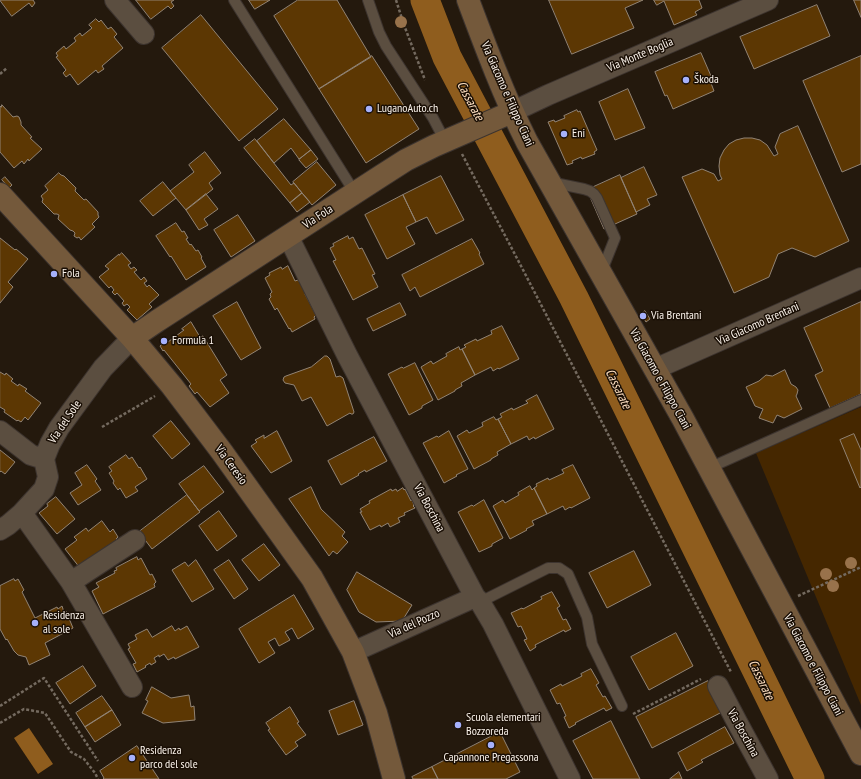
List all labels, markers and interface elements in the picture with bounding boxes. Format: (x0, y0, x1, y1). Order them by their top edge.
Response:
street label: Via Monte Boglia (605, 35, 675, 75)
street label: Via Giacomo e Filippo Ciani (477, 39, 537, 149)
place label: Škoda (694, 73, 719, 87)
marker: Škoda (681, 75, 691, 85)
water label: Cassarate (453, 79, 487, 123)
place label: LuganoAuto.ch (377, 102, 438, 116)
marker: LuganoAuto.ch (364, 104, 374, 114)
place label: Eni (572, 127, 585, 141)
marker: Eni (559, 129, 569, 139)
street label: Via Fola (300, 202, 336, 232)
place label: Fola (62, 267, 80, 281)
marker: Fola (49, 269, 59, 279)
street label: Via Giacomo Brentani (715, 299, 801, 349)
place label: Via Brentani (651, 309, 702, 323)
marker: Via Brentani (638, 311, 648, 321)
street label: Via Giacomo e Filippo Ciani (626, 326, 694, 432)
place label: Formula 1 (172, 334, 214, 348)
marker: Formula 1 (159, 336, 169, 346)
water label: Cassarate (602, 366, 634, 412)
street label: Via del Sole (45, 398, 85, 446)
street label: Via Ceresio (212, 442, 250, 488)
street label: Via Boschina (410, 481, 448, 535)
street label: Via del Pozzo (386, 606, 442, 642)
place label: Residenza al sole (43, 609, 84, 637)
street label: Via Giacomo e Filippo Ciani (780, 612, 846, 718)
marker: Residenza al sole (30, 618, 40, 628)
water label: Cassarate (745, 657, 777, 703)
street label: Via Boschina (724, 706, 762, 760)
place label: Scuola elementari Bozzoreda (466, 711, 541, 739)
marker: Scuola elementari Bozzoreda (453, 720, 463, 730)
marker: Capannone Pregassona (486, 740, 496, 750)
place label: Residenza parco del sole (140, 744, 198, 772)
place label: Capannone Pregassona (443, 751, 539, 765)
marker: Residenza parco del sole (127, 753, 137, 763)

